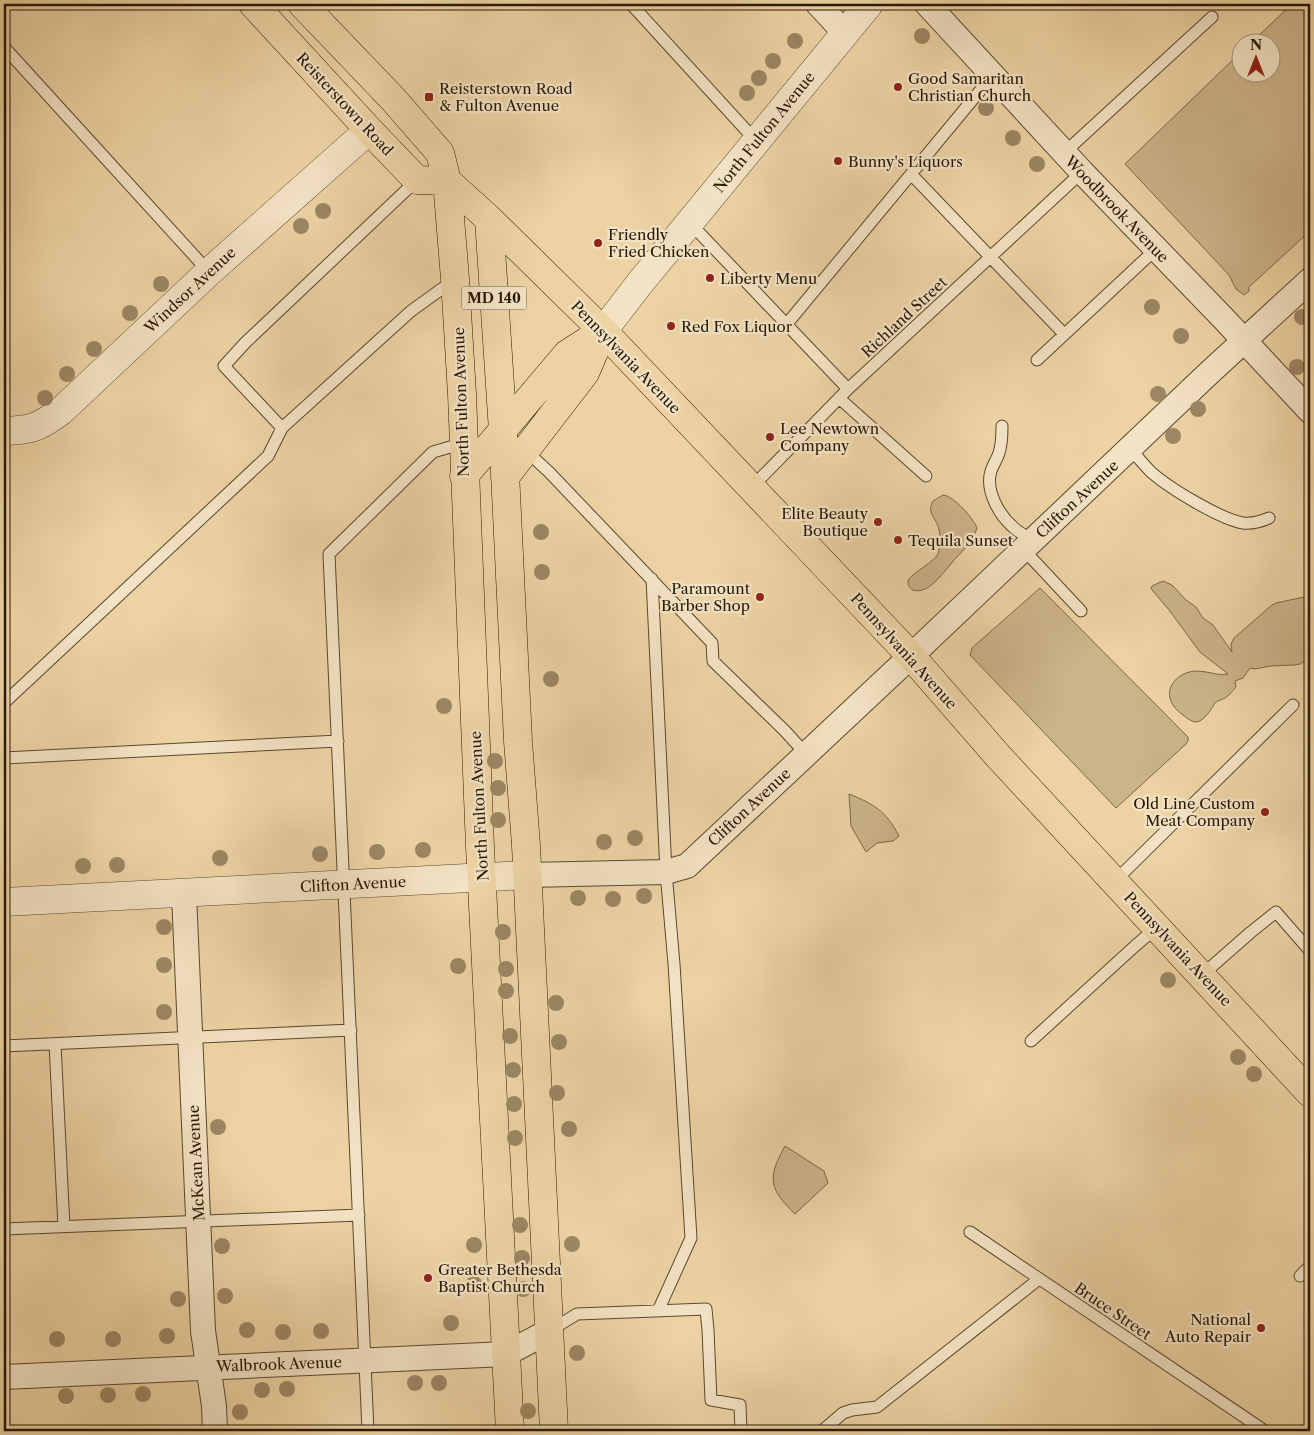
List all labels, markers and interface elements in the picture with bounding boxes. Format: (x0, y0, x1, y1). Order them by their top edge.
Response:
north arrow (1232, 32, 1282, 82)
text: N (1250, 36, 1262, 54)
street label: Reisterstown Road (292, 49, 398, 159)
street label: North Fulton Avenue (709, 68, 819, 196)
place label: Good Samaritan Christian Church (908, 69, 1032, 105)
place label: Reisterstown Road & Fulton Avenue (439, 79, 573, 115)
marker: Good Samaritan Christian Church (892, 81, 904, 93)
marker: Reisterstown Road & Fulton Avenue (423, 91, 435, 103)
street label: Woodbrook Avenue (1060, 151, 1173, 266)
place label: Bunny's Liquors (848, 152, 963, 171)
marker: Bunny's Liquors (832, 155, 844, 167)
place label: Friendly Fried Chicken (608, 225, 710, 261)
marker: Friendly Fried Chicken (592, 237, 604, 249)
street label: Windsor Avenue (140, 243, 240, 338)
place label: Liberty Menu (720, 269, 817, 288)
marker: Liberty Menu (704, 272, 716, 284)
street label: Richland Street (857, 272, 951, 362)
road number: MD 140 (462, 286, 526, 310)
street label: Pennsylvania Avenue (567, 297, 685, 417)
place label: Red Fox Liquor (681, 317, 793, 336)
marker: Red Fox Liquor (665, 320, 677, 332)
street label: North Fulton Avenue (449, 327, 473, 477)
place label: Lee Newtown Company (780, 419, 880, 455)
marker: Lee Newtown Company (764, 431, 776, 443)
street label: Clifton Avenue (1032, 456, 1122, 542)
place label: Elite Beauty Boutique (781, 504, 869, 540)
marker: Elite Beauty Boutique (872, 516, 884, 528)
place label: Tequila Sunset (908, 531, 1014, 550)
marker: Tequila Sunset (892, 534, 904, 546)
place label: Paramount Barber Shop (661, 579, 751, 615)
street label: Pennsylvania Avenue (847, 589, 961, 713)
marker: Paramount Barber Shop (754, 591, 766, 603)
street label: North Fulton Avenue (466, 730, 492, 882)
street label: Clifton Avenue (704, 764, 794, 850)
place label: Old Line Custom Meat Company (1133, 794, 1256, 830)
marker: Old Line Custom Meat Company (1259, 806, 1271, 818)
street label: Clifton Avenue (299, 872, 407, 896)
street label: Pennsylvania Avenue (1120, 888, 1236, 1010)
street label: McKean Avenue (183, 1104, 209, 1222)
place label: Greater Bethesda Baptist Church (438, 1260, 562, 1296)
marker: Greater Bethesda Baptist Church (422, 1272, 434, 1284)
street label: Bruce Street (1071, 1278, 1156, 1344)
place label: National Auto Repair (1164, 1310, 1252, 1346)
marker: National Auto Repair (1255, 1322, 1267, 1334)
street label: Walbrook Avenue (215, 1352, 342, 1376)

